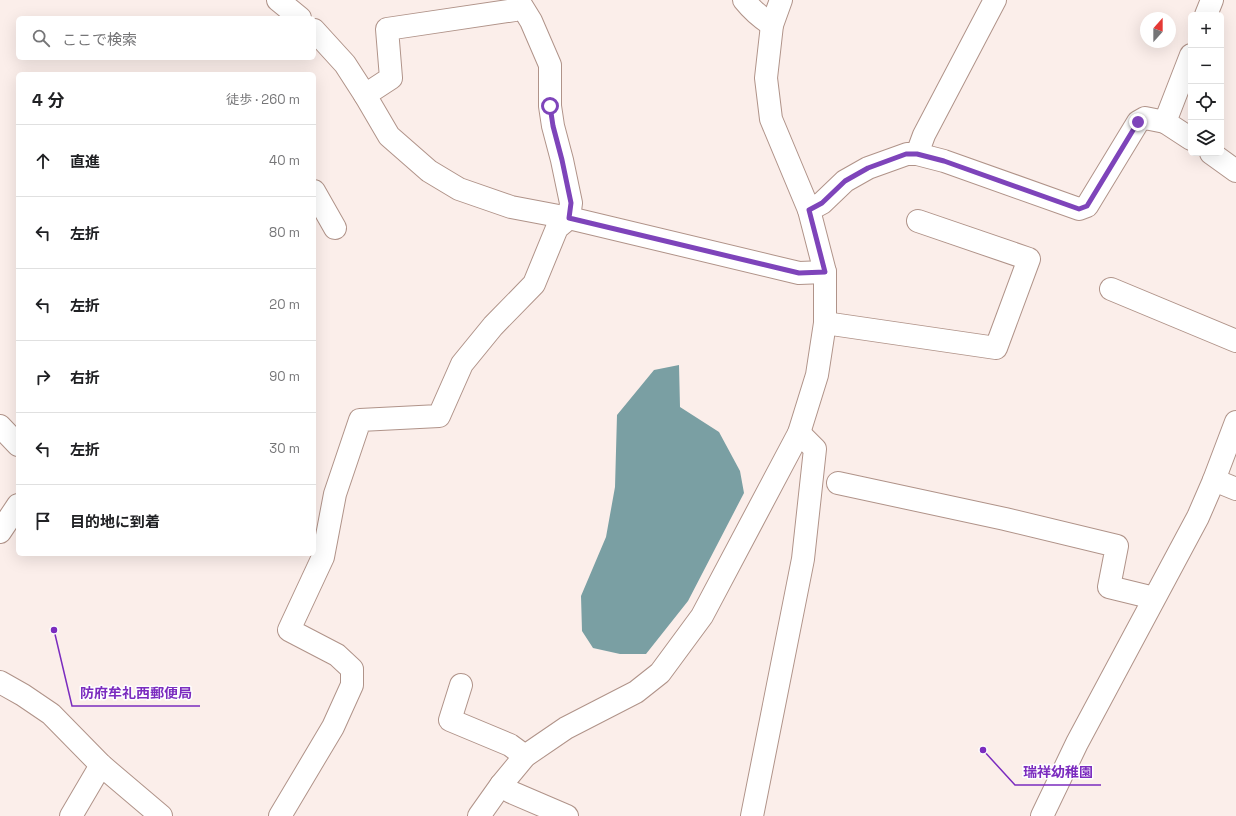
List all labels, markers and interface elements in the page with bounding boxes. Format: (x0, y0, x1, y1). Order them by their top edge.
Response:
north arrow (1140, 12, 1176, 48)
map controls (1188, 12, 1224, 156)
button: + (1188, 12, 1224, 48)
search box (16, 16, 316, 60)
icon: search (30, 27, 52, 49)
text: ここで検索 (62, 30, 137, 49)
button: − (1188, 48, 1224, 84)
button: locate (1188, 84, 1224, 120)
text: 4 分 (32, 89, 64, 111)
text: 徒歩 · 260 m (226, 91, 300, 108)
route start (541, 97, 559, 115)
route end (1129, 113, 1147, 131)
button: layers (1188, 120, 1224, 156)
icon: ahead (32, 150, 54, 172)
text: 直進 (70, 152, 100, 171)
text: 40 m (269, 152, 300, 169)
icon: left (32, 222, 54, 244)
text: 左折 (70, 224, 100, 243)
text: 80 m (269, 224, 300, 241)
icon: left (32, 294, 54, 316)
text: 左折 (70, 296, 100, 315)
text: 20 m (269, 296, 300, 313)
icon: right (32, 366, 54, 388)
text: 右折 (70, 368, 100, 387)
text: 90 m (269, 368, 300, 385)
icon: left (32, 438, 54, 460)
text: 左折 (70, 440, 100, 459)
text: 30 m (269, 440, 300, 457)
icon: arrive (32, 510, 54, 532)
text: 目的地に到着 (70, 512, 160, 531)
callout: 防府牟礼西郵便局 (72, 680, 200, 706)
text: 防府牟礼西郵便局 (80, 684, 192, 702)
callout: 瑞祥幼稚園 (1015, 759, 1101, 785)
text: 瑞祥幼稚園 (1023, 763, 1093, 781)

